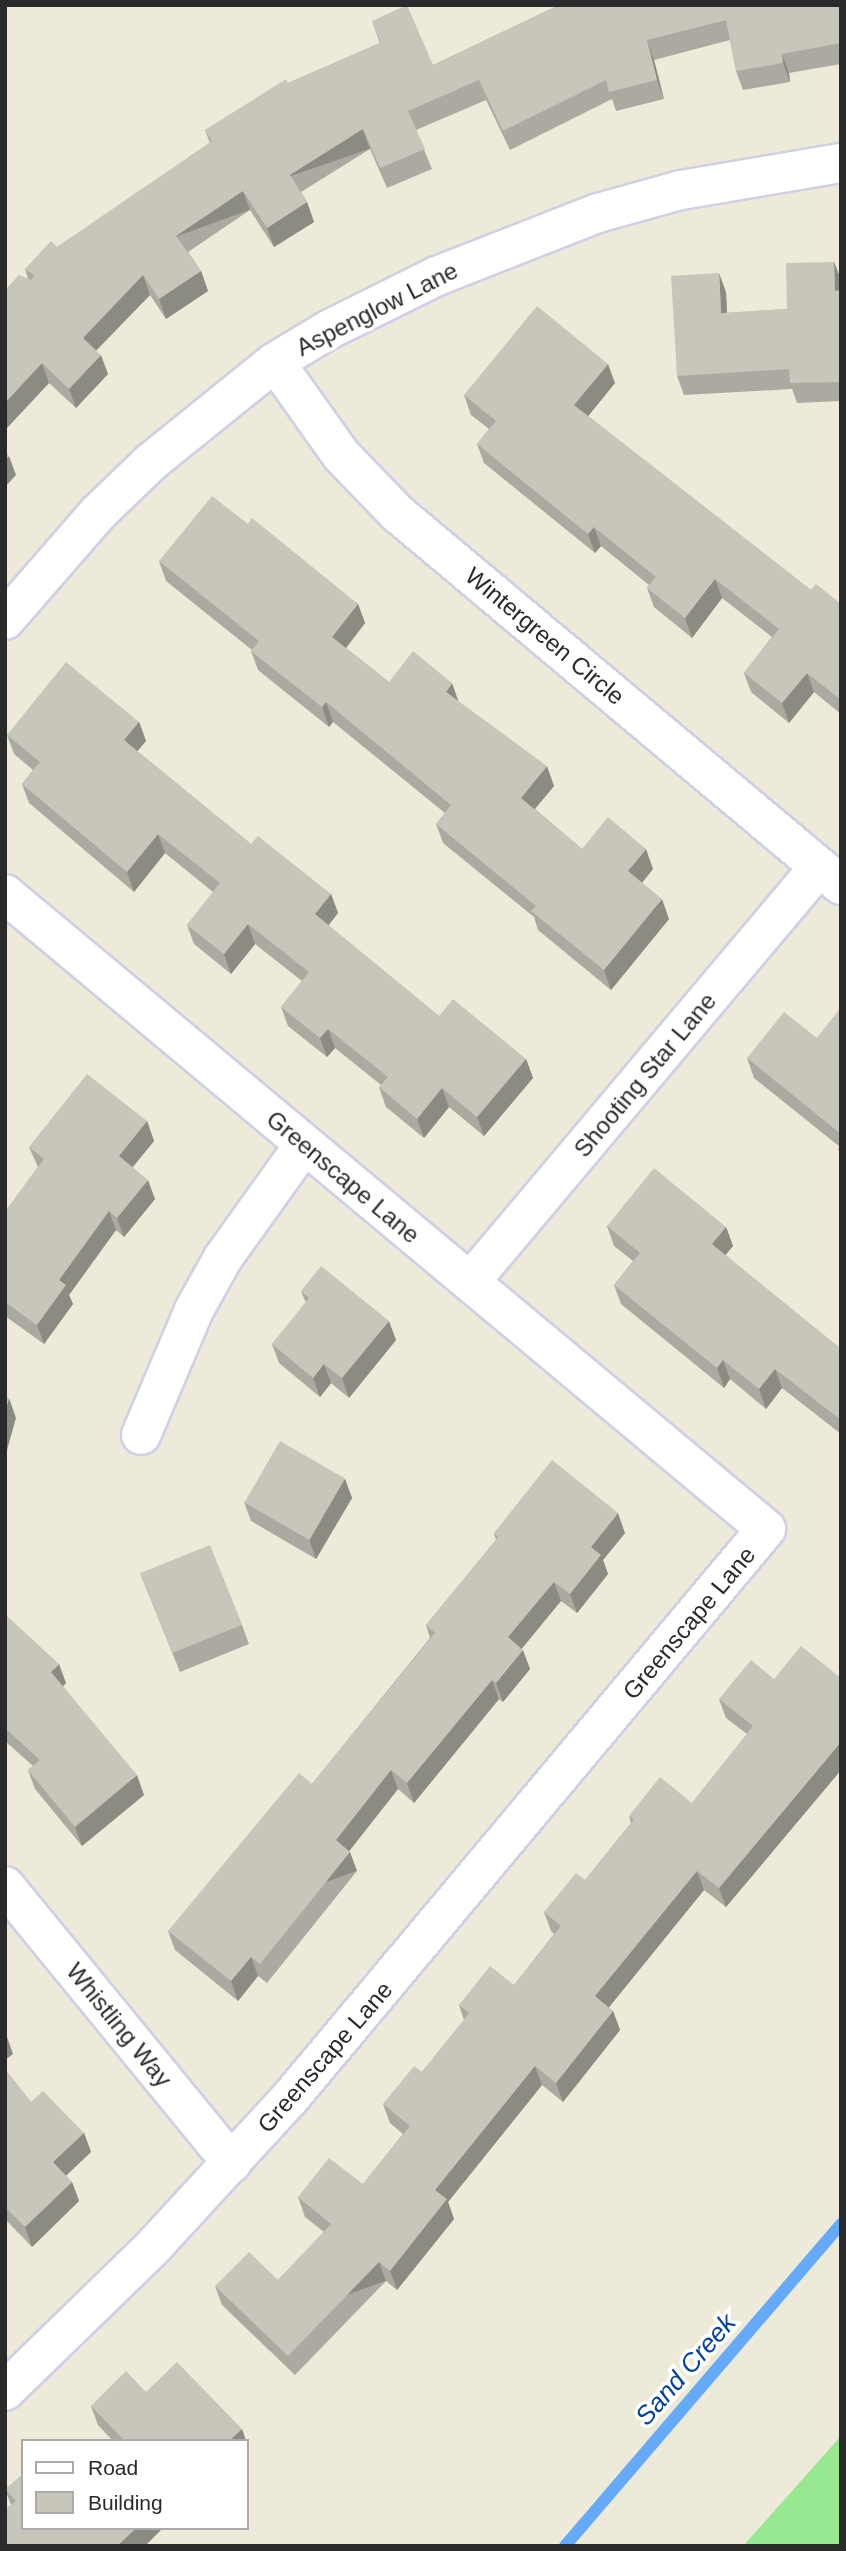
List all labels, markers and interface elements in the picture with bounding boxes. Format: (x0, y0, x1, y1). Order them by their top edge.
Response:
street label: Aspenglow Lane (291, 256, 463, 362)
street label: Wintergreen Circle (460, 561, 630, 711)
street label: Shooting Star Lane (568, 987, 722, 1163)
street label: Greenscape Lane (261, 1105, 425, 1249)
street label: Greenscape Lane (617, 1541, 761, 1705)
street label: Whistling Way (60, 1957, 178, 2093)
street label: Greenscape Lane (252, 1976, 398, 2138)
water label: Sand Creek (629, 2308, 743, 2432)
legend (21, 2439, 248, 2530)
text: Road (88, 2456, 138, 2479)
text: Building (88, 2491, 163, 2514)

